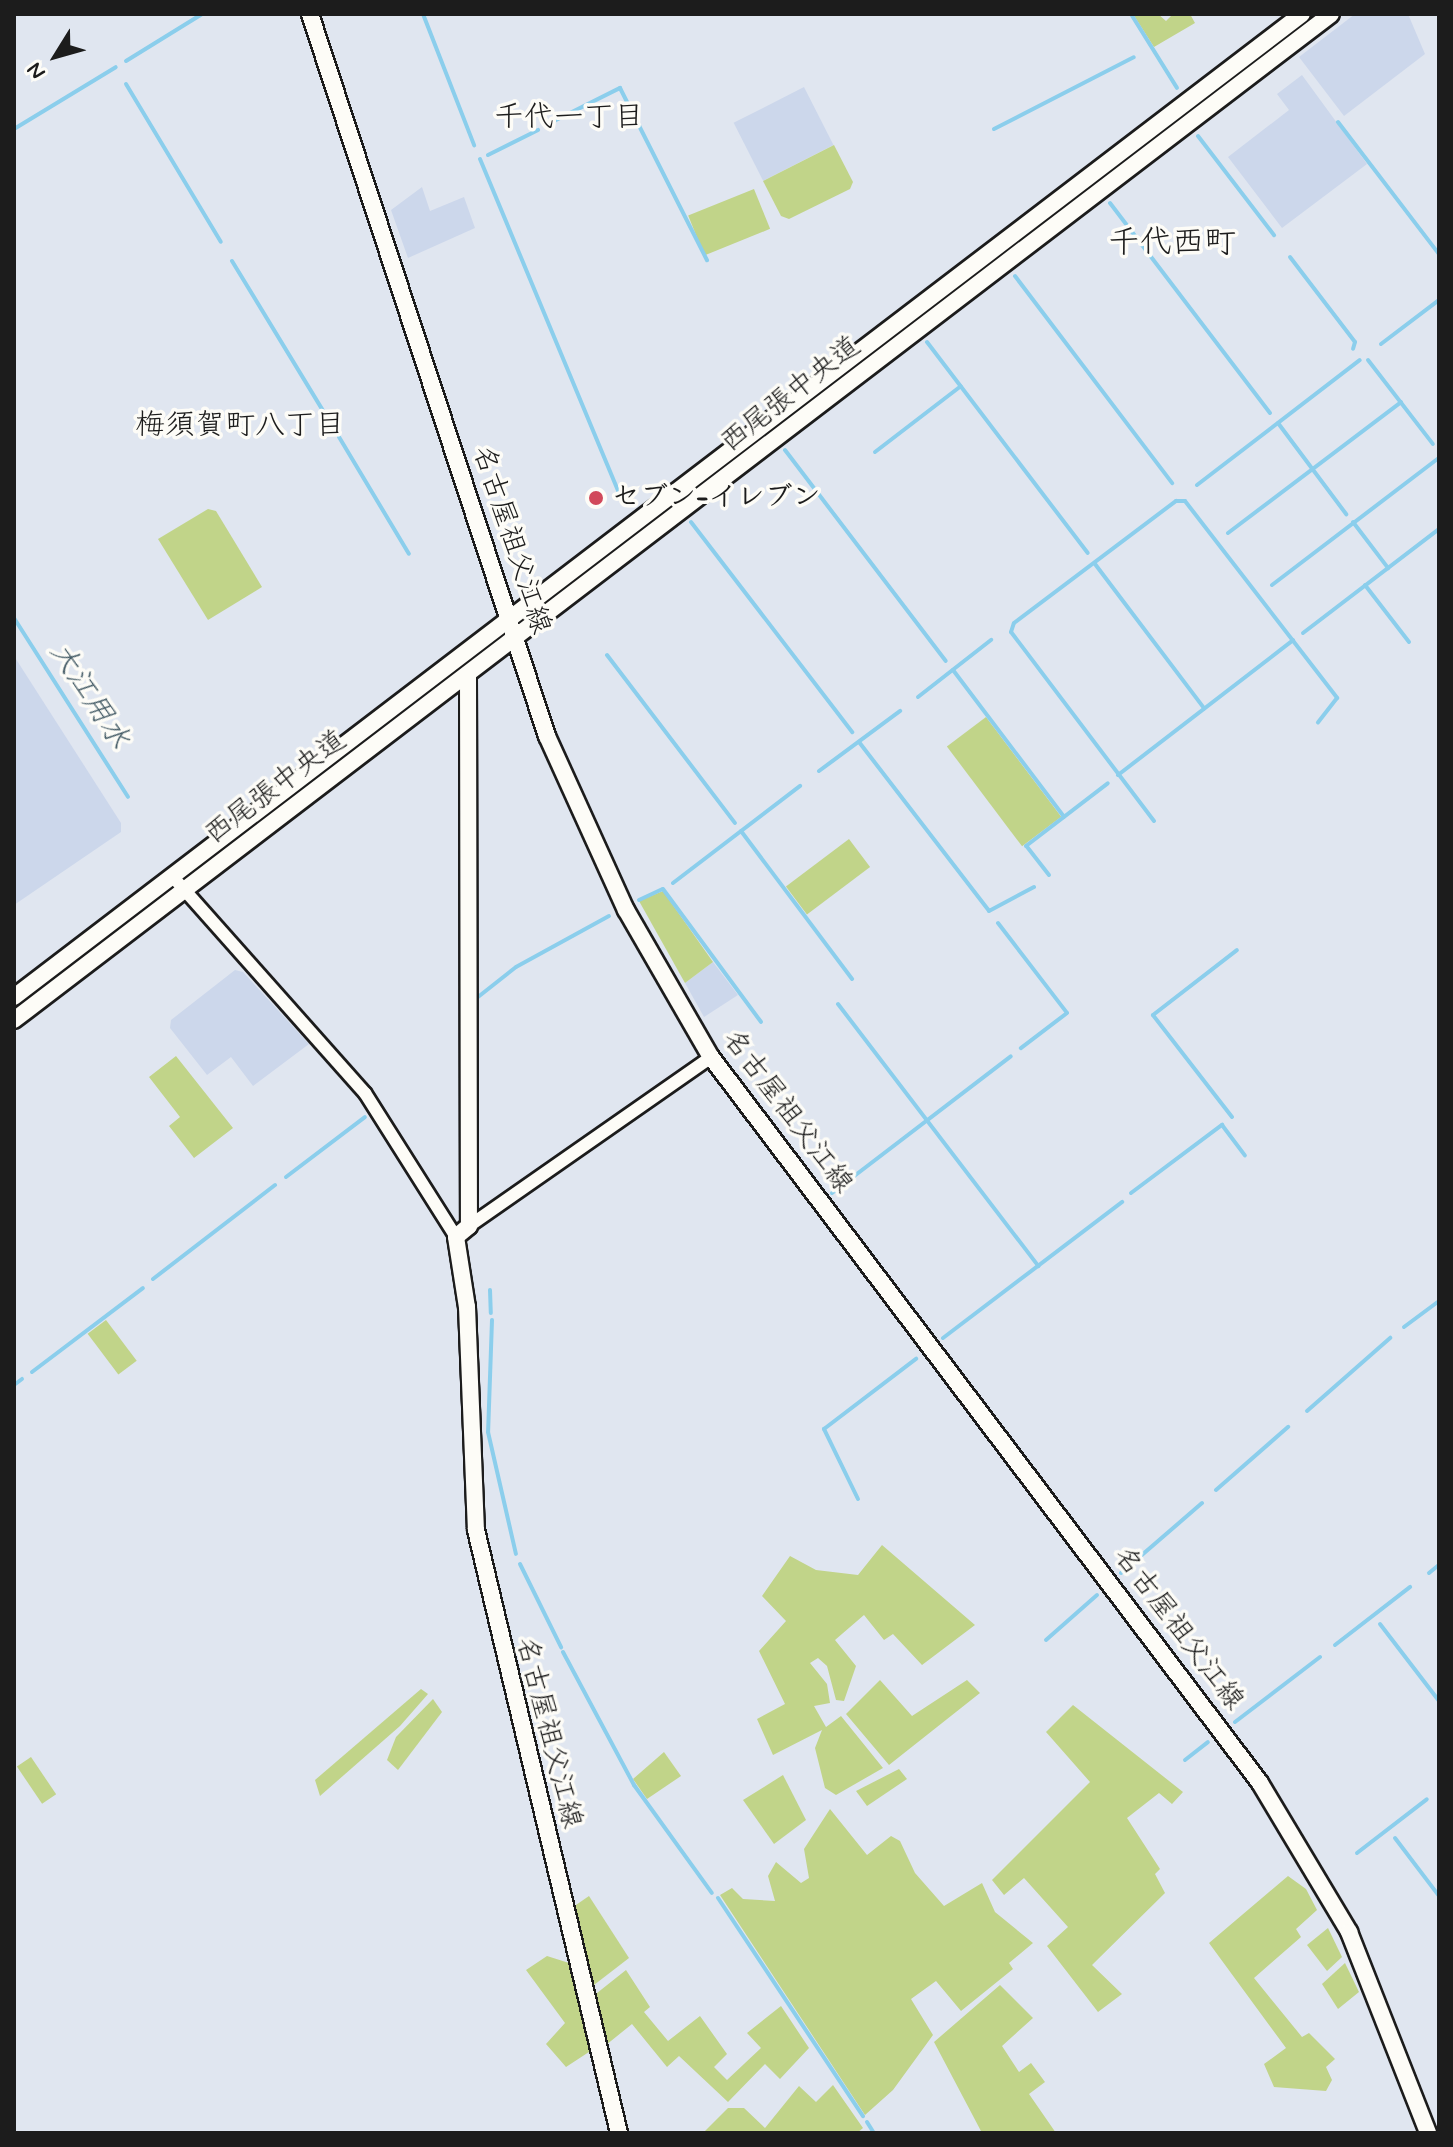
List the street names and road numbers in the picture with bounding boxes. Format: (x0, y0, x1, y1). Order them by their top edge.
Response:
street label: 西尾張中央道 (714, 330, 868, 460)
street label: 名古屋祖父江線 (465, 442, 557, 638)
street label: 西尾張中央道 (199, 724, 353, 852)
street label: 名古屋祖父江線 (715, 1024, 859, 1200)
street label: 名古屋祖父江線 (1106, 1541, 1250, 1717)
street label: 名古屋祖父江線 (508, 1634, 588, 1832)

